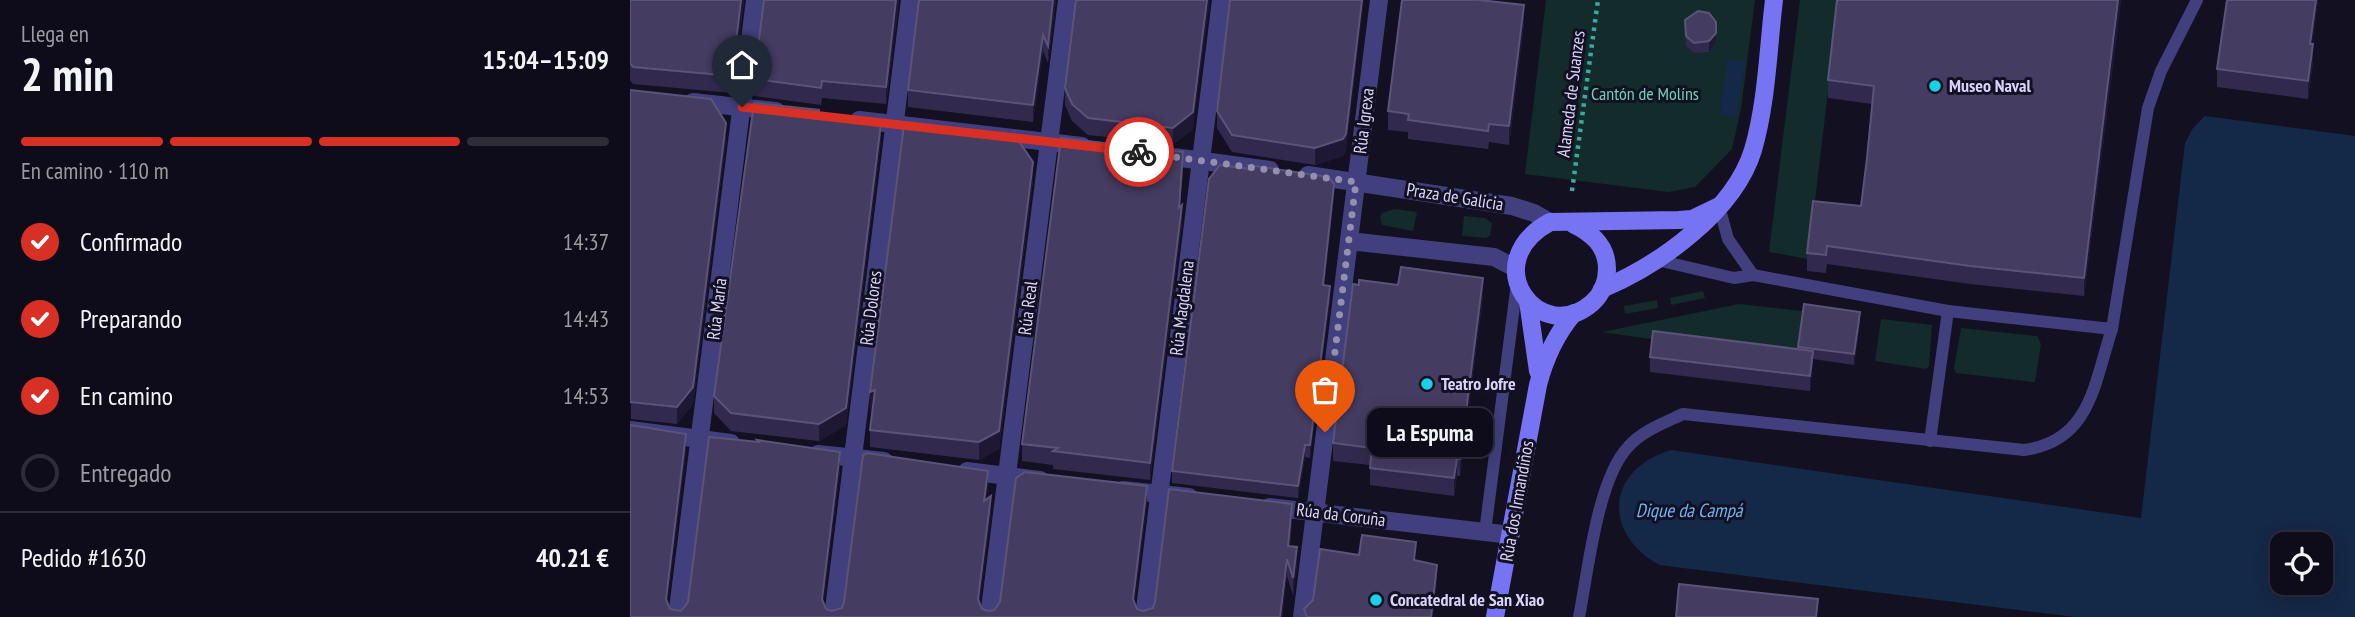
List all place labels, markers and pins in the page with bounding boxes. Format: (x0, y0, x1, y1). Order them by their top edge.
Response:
pin (712, 35, 772, 107)
place label: Museo Naval (1949, 74, 2031, 97)
marker: Museo Naval (1927, 78, 1943, 94)
pin (1295, 360, 1355, 432)
place label: Teatro Jofre (1441, 372, 1516, 395)
marker: Teatro Jofre (1419, 376, 1435, 392)
callout: La Espuma (1367, 408, 1493, 457)
place label: Concatedral de San Xiao (1390, 588, 1544, 611)
marker: Concatedral de San Xiao (1368, 592, 1384, 608)

